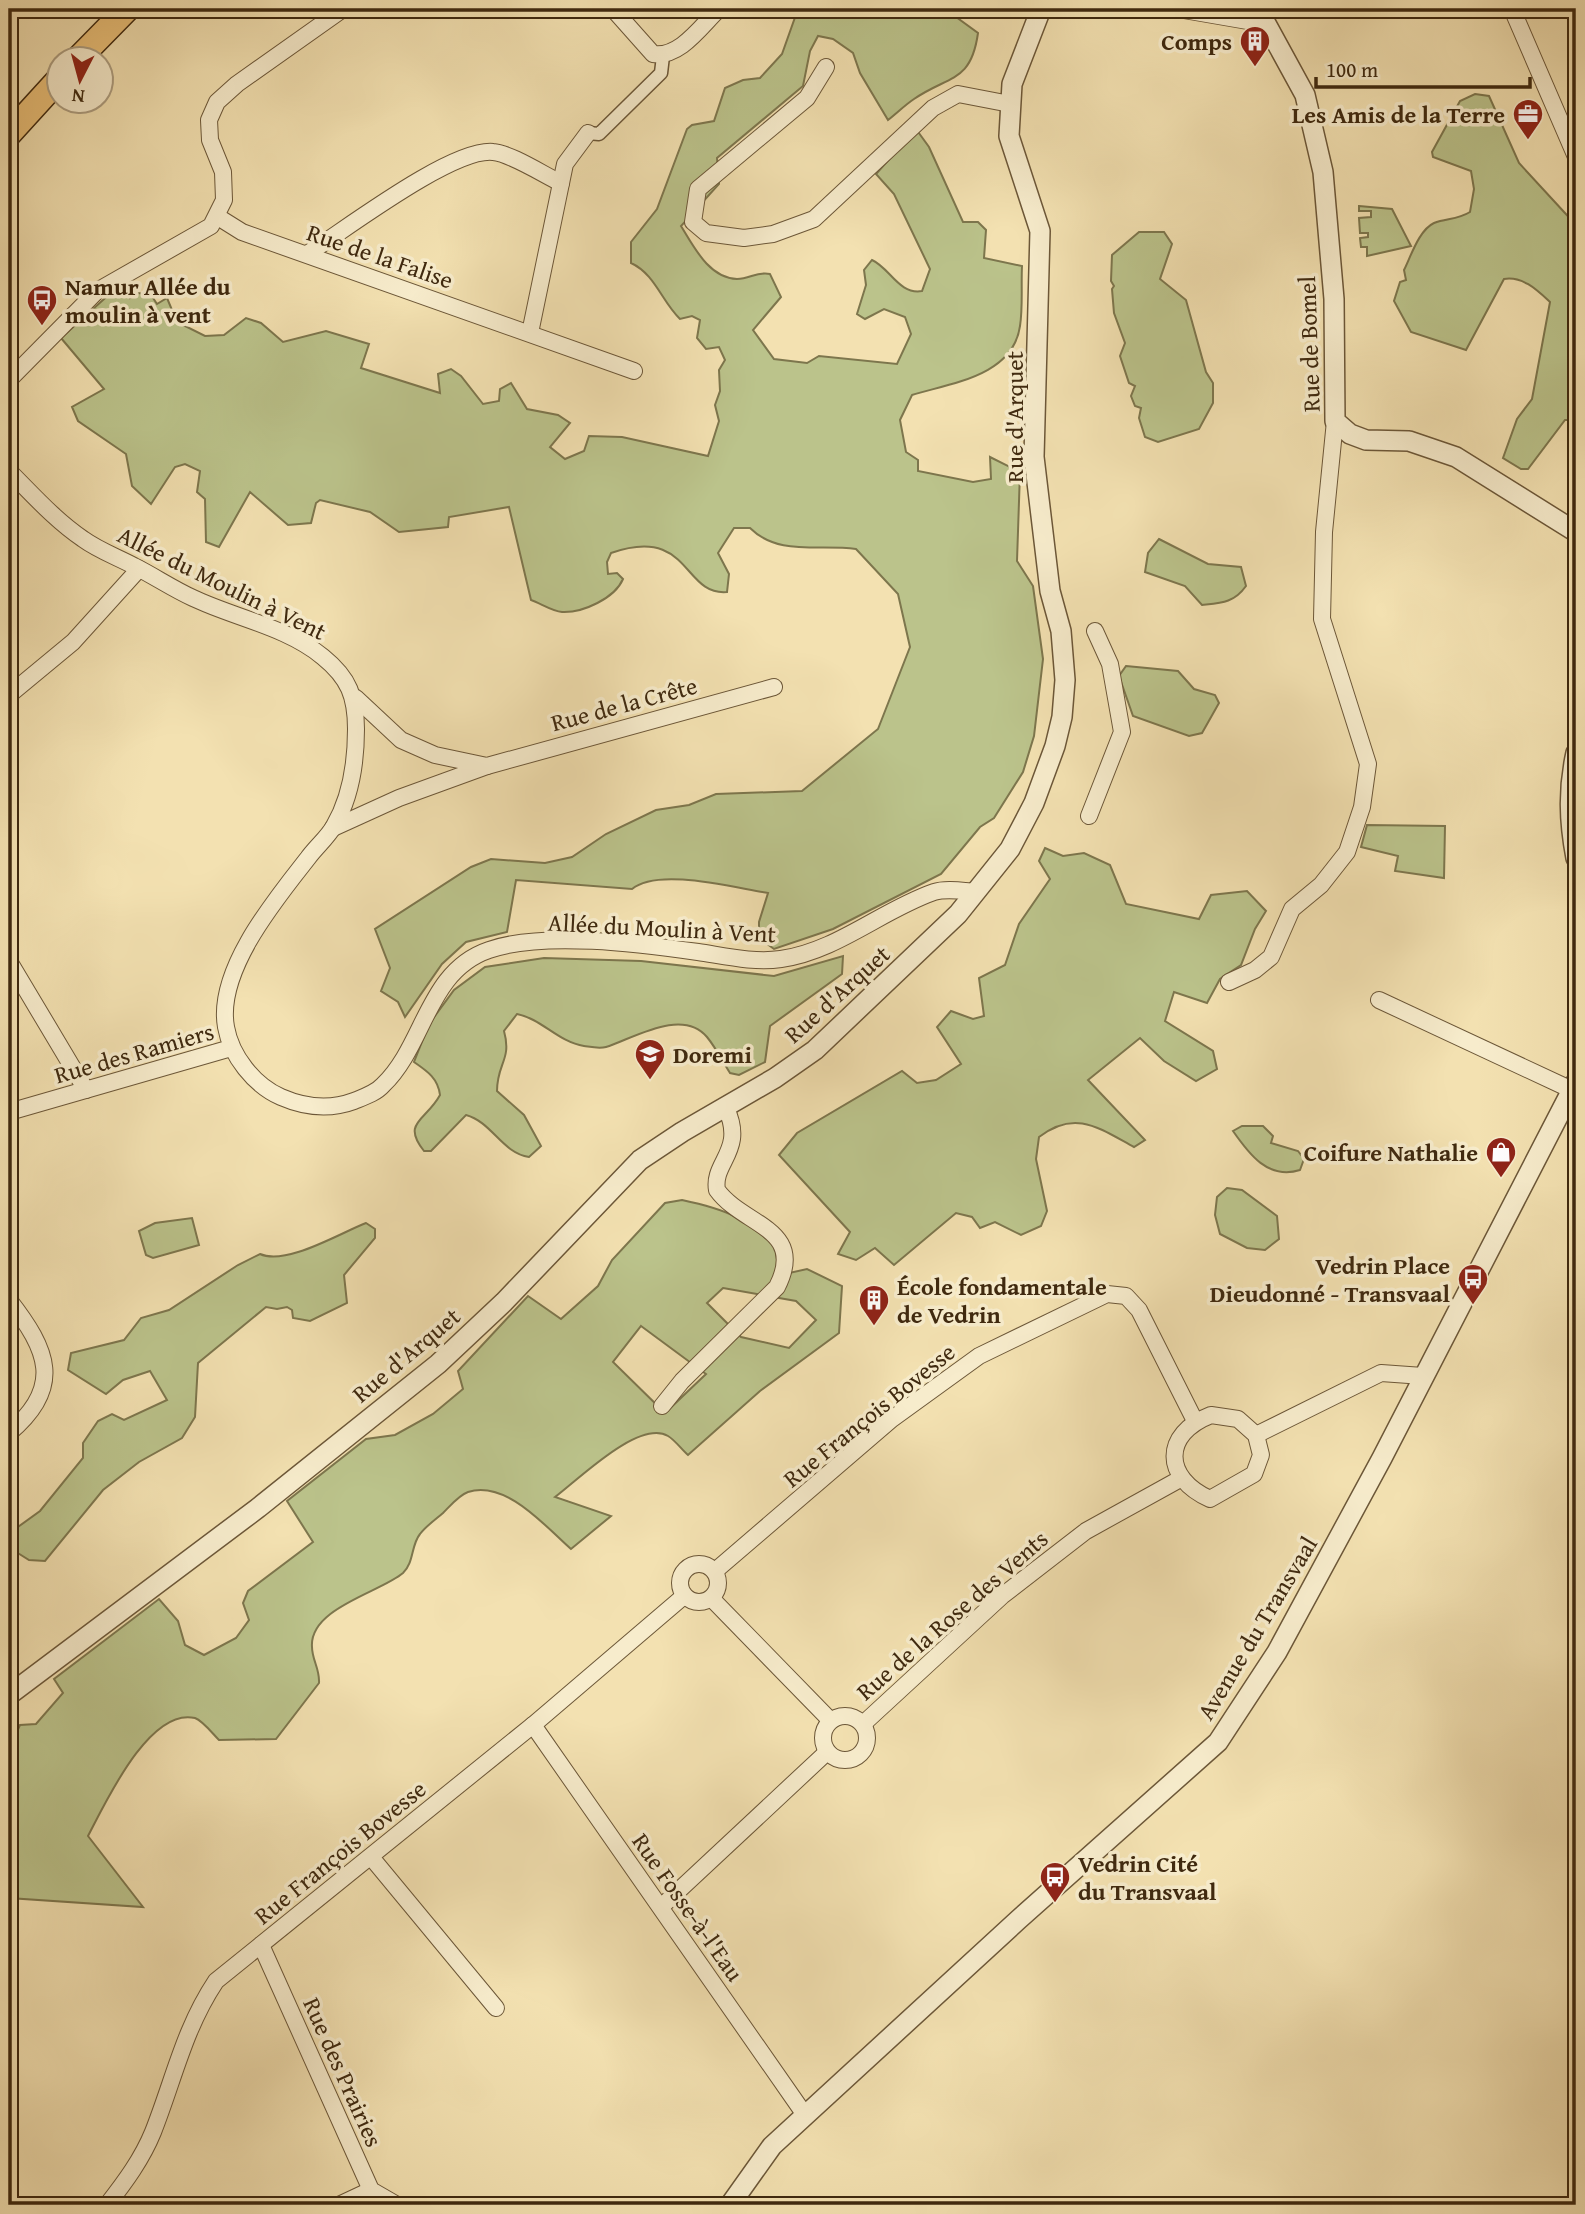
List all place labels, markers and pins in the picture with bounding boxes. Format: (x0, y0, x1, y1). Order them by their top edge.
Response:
place label: Comps (1161, 24, 1232, 59)
building icon: Comps (1238, 24, 1272, 68)
place label: Les Amis de la Terre (1292, 97, 1505, 132)
office icon: Les Amis de la Terre (1511, 97, 1545, 141)
place label: Namur Allée du moulin à vent (65, 269, 231, 332)
bus stop icon: Namur Allée du moulin à vent (25, 283, 59, 327)
school or university icon: Doremi (633, 1037, 667, 1081)
place label: Doremi (673, 1037, 752, 1072)
place label: Coifure Nathalie (1304, 1135, 1478, 1170)
shop icon: Coifure Nathalie (1484, 1135, 1518, 1179)
place label: Vedrin Place Dieudonné - Transvaal (1210, 1248, 1451, 1311)
bus stop icon: Vedrin Place Dieudonné - Transvaal (1456, 1262, 1490, 1306)
place label: École fondamentale de Vedrin (897, 1269, 1107, 1332)
building icon: École fondamentale de Vedrin (857, 1283, 891, 1327)
place label: Vedrin Cité du Transvaal (1078, 1846, 1217, 1909)
bus stop icon: Vedrin Cité du Transvaal (1038, 1860, 1072, 1904)

